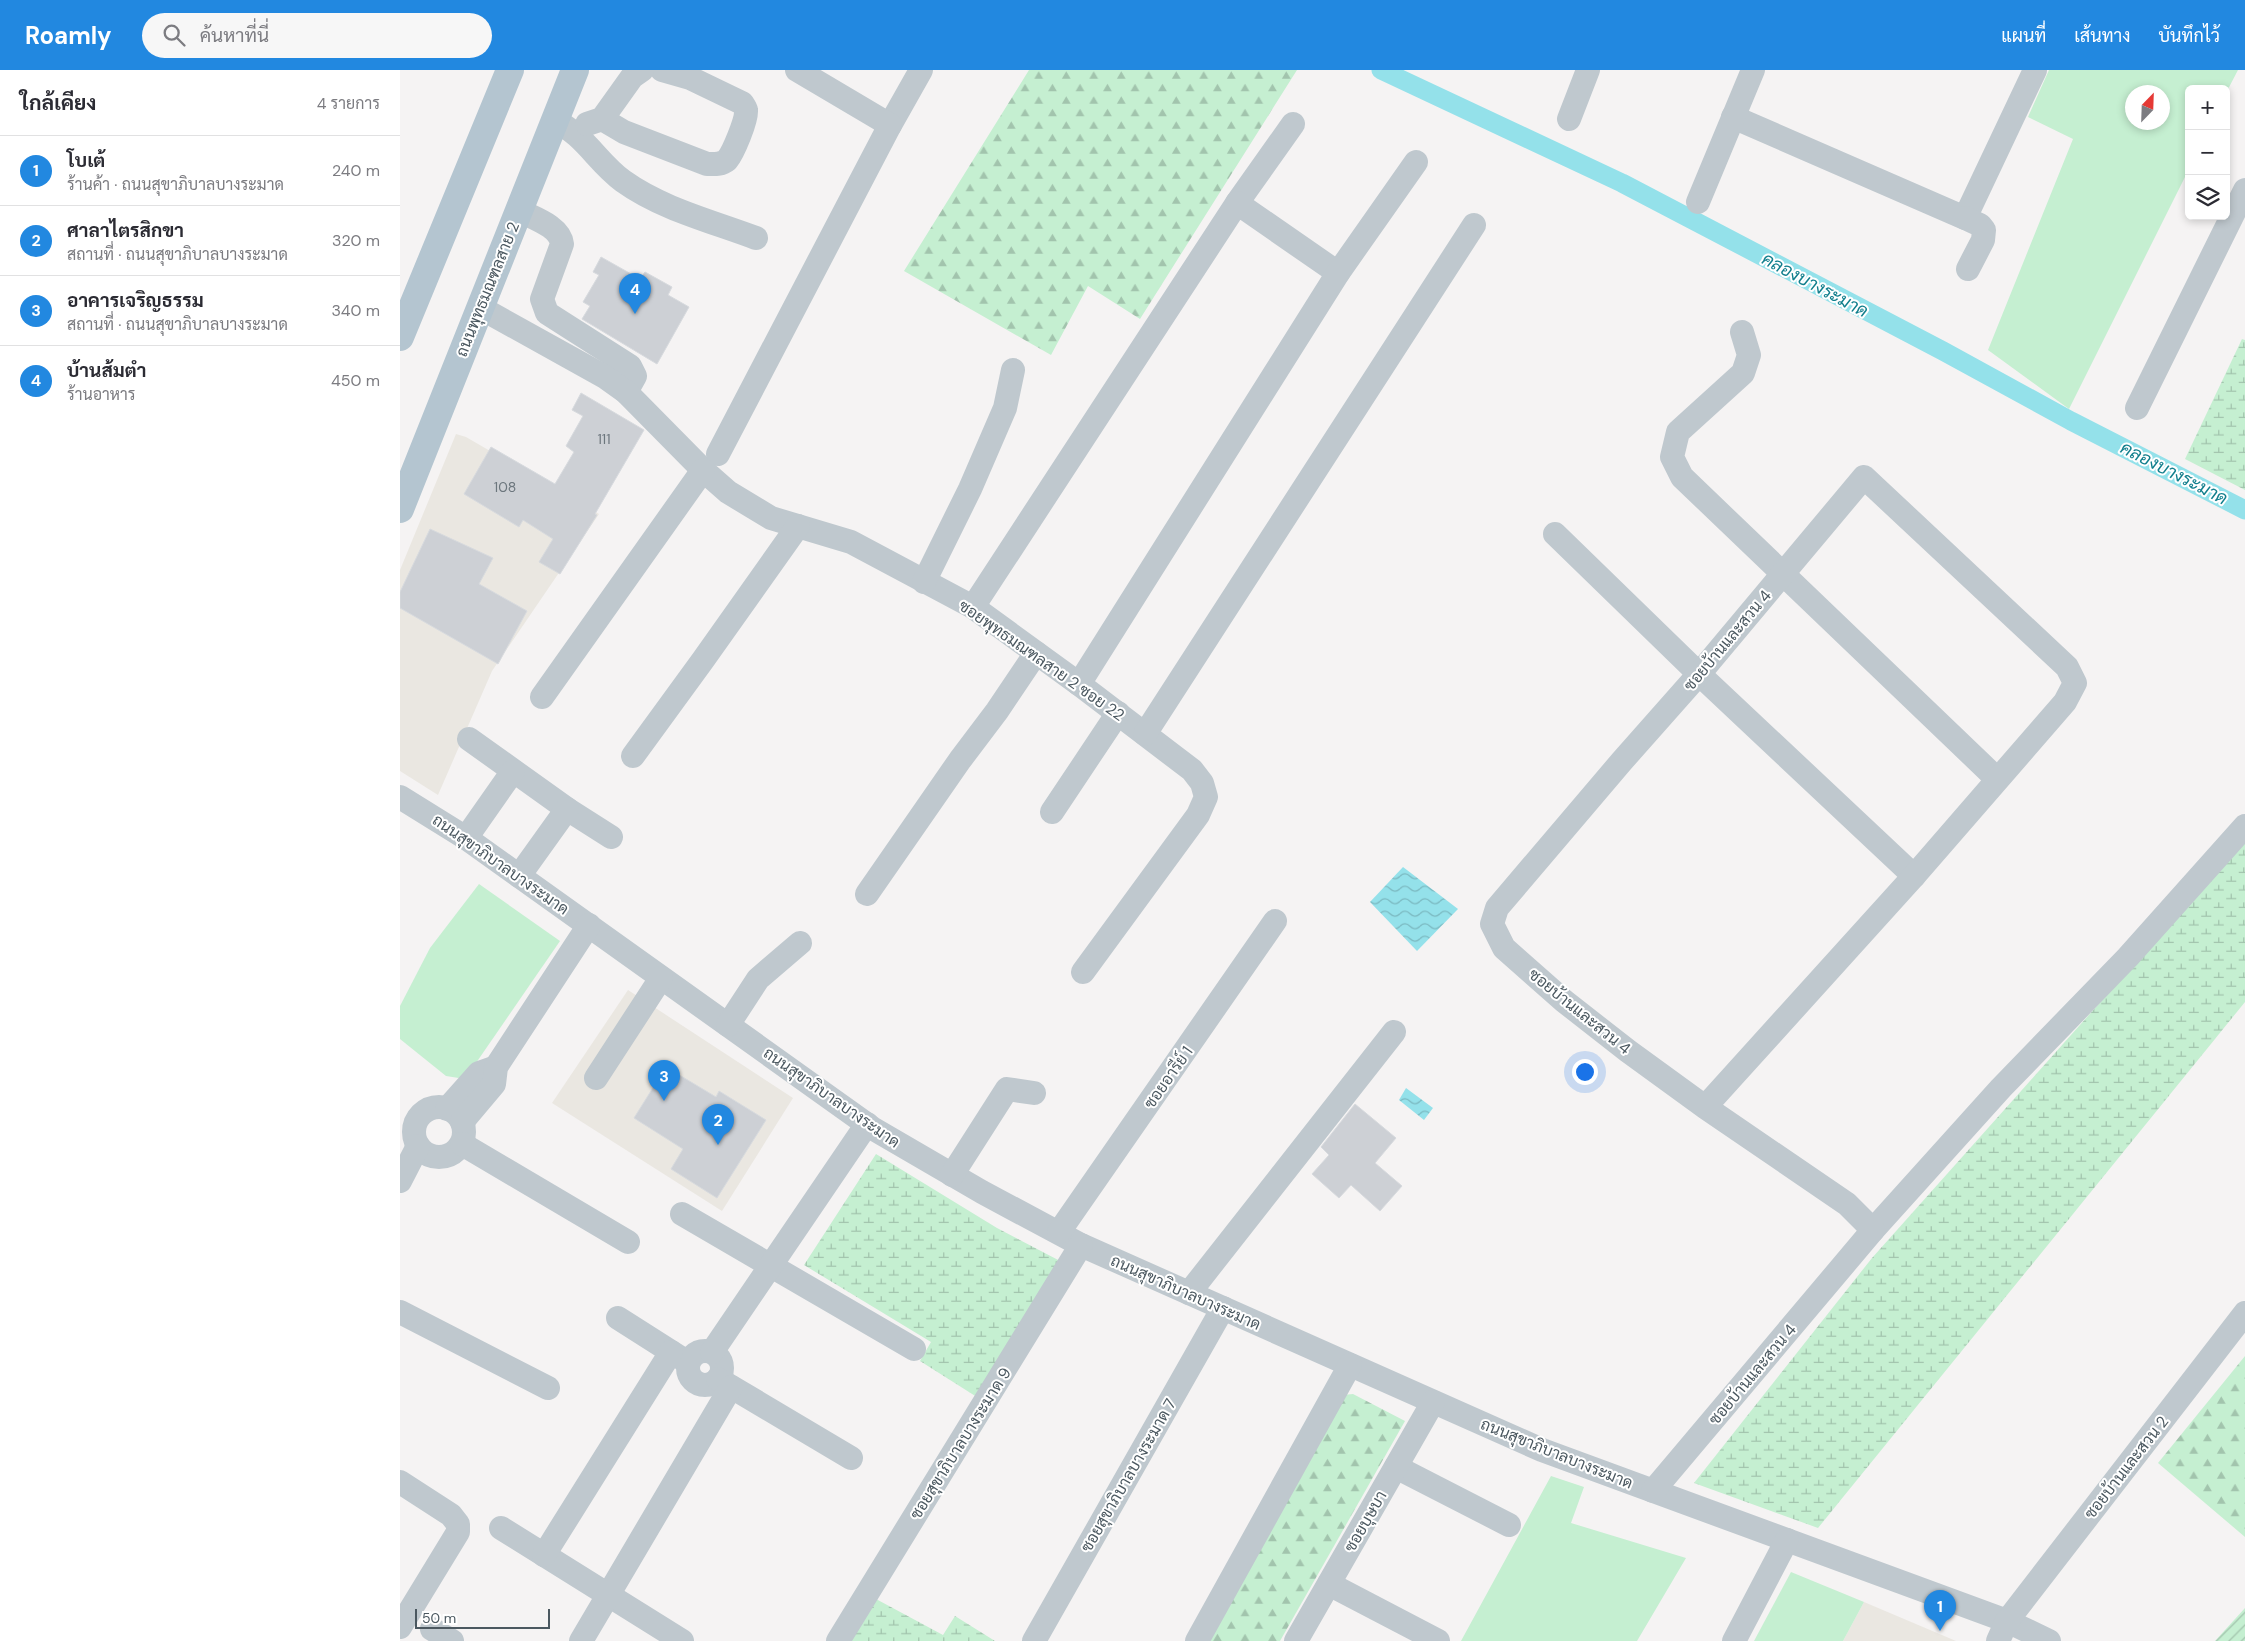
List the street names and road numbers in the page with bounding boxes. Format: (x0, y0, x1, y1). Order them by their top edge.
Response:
street label: ถนนพุทธมณฑลสาย 2 (451, 219, 525, 360)
street label: ซอยบ้านและสวน 4 (1679, 585, 1776, 695)
street label: ซอยพุทธมณฑลสาย 2 ซอย 22 (954, 595, 1129, 727)
street label: ถนนสุขาภิบาลบางระมาด (428, 809, 573, 920)
street label: ซอยบ้านและสวน 4 (1524, 964, 1635, 1059)
street label: ซอยอารีย์ 1 (1138, 1041, 1198, 1113)
street label: ถนนสุขาภิบาลบางระมาด (759, 1042, 904, 1153)
street label: ถนนสุขาภิบาลบางระมาด (1107, 1250, 1264, 1336)
street label: ซอยบ้านและสวน 4 (1704, 1319, 1801, 1429)
street label: ซอยสุขาภิบาลบางระมาด 9 (905, 1363, 1017, 1524)
street label: ซอยสุขาภิบาลบางระมาด 7 (1076, 1395, 1182, 1556)
street label: ซอยบ้านและสวน 2 (2080, 1412, 2173, 1523)
street label: ถนนสุขาภิบาลบางระมาด (1477, 1413, 1636, 1494)
street label: ซอยบุษบา (1339, 1487, 1392, 1556)

